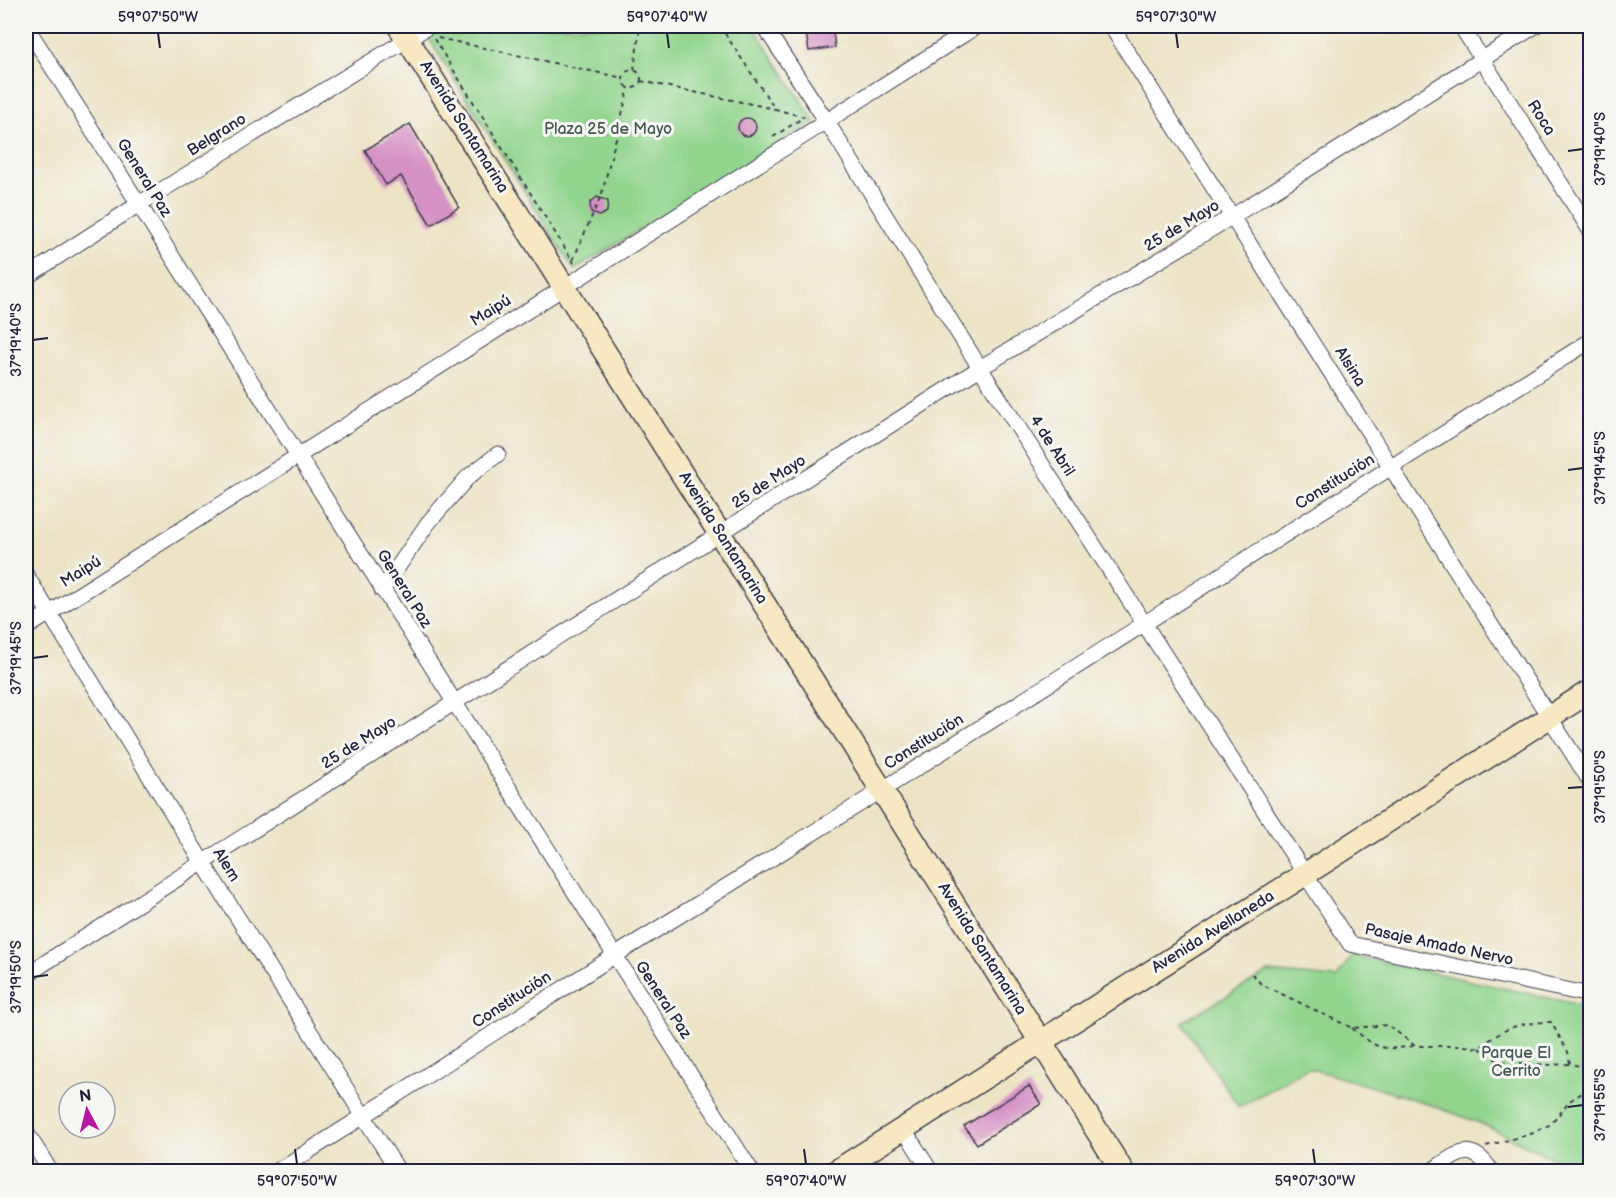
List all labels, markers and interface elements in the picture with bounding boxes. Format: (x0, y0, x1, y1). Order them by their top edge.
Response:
text: 59°07'50"W (118, 8, 199, 27)
text: 59°07'40"W (627, 8, 708, 27)
text: 59°07'30"W (1135, 8, 1217, 27)
street label: Avenida Santamarina (416, 57, 512, 197)
street label: Roca (1523, 97, 1559, 139)
street label: Belgrano (184, 110, 250, 160)
text: 37°19'40"S (1591, 112, 1610, 186)
park label: Plaza 25 de Mayo (544, 120, 672, 139)
street label: General Paz (112, 135, 176, 221)
street label: 25 de Mayo (1141, 196, 1223, 256)
street label: Maipú (467, 291, 515, 331)
text: 37°19'40"S (7, 303, 26, 377)
street label: Alsina (1331, 344, 1369, 390)
street label: 4 de Abril (1025, 412, 1079, 480)
text: 37°19'45"S (1591, 431, 1610, 505)
street label: Constitución (1292, 450, 1378, 514)
street label: 25 de Mayo (728, 451, 810, 513)
street label: Avenida Santamarina (675, 468, 771, 608)
street label: General Paz (372, 546, 436, 632)
street label: Maipú (57, 552, 105, 592)
text: 37°19'45"S (7, 621, 26, 695)
street label: Constitución (881, 710, 967, 774)
street label: 25 de Mayo (318, 713, 400, 773)
text: 37°19'50"S (1591, 750, 1610, 824)
street label: Alem (208, 845, 244, 885)
street label: Avenida Santamarina (934, 879, 1030, 1019)
street label: Avenida Avellaneda (1148, 887, 1278, 977)
street label: Pasaje Amado Nervo (1363, 920, 1515, 970)
text: 37°19'50"S (7, 940, 26, 1014)
street label: General Paz (631, 958, 695, 1043)
street label: Constitución (469, 967, 555, 1033)
park label: Parque El Cerrito (1481, 1044, 1551, 1081)
text: 37°19'55"S (1591, 1068, 1610, 1142)
north arrow (57, 1080, 117, 1140)
text: N (78, 1086, 92, 1107)
text: 59°07'50"W (257, 1172, 338, 1191)
text: 59°07'40"W (766, 1172, 847, 1191)
text: 59°07'30"W (1274, 1172, 1356, 1191)

